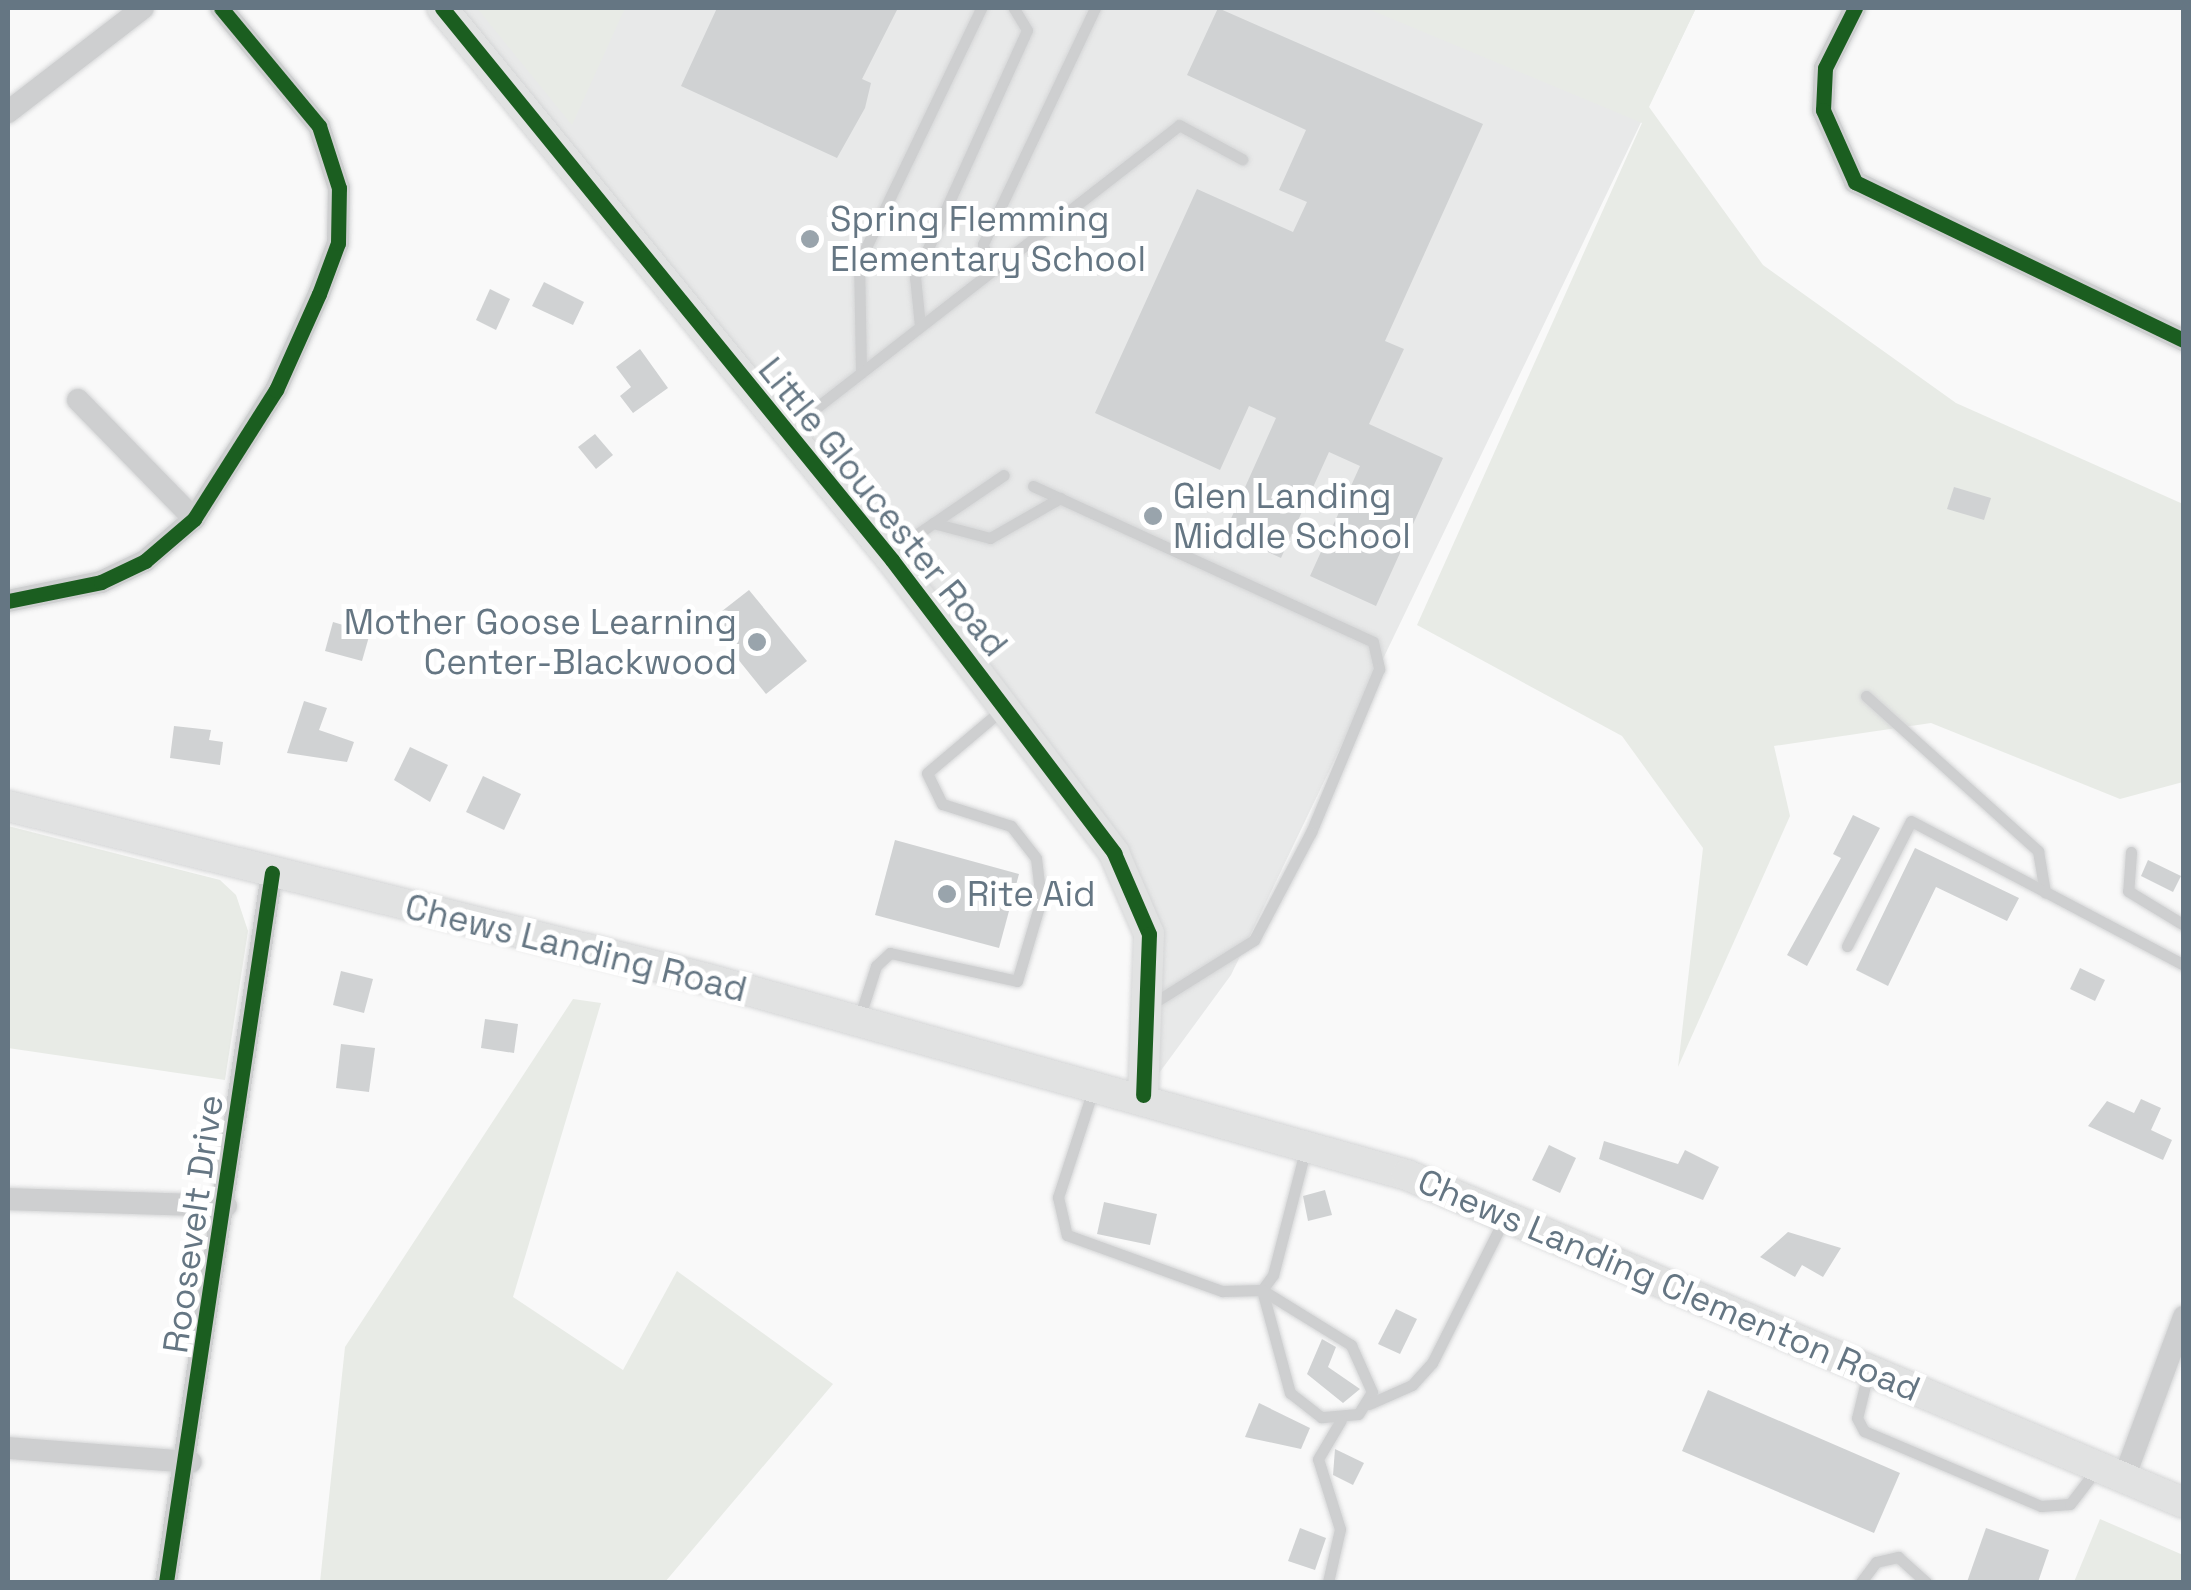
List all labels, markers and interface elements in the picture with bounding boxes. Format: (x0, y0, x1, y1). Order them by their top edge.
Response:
place label: Spring Flemming Elementary School (830, 198, 1146, 280)
marker: Spring Flemming Elementary School (799, 228, 821, 250)
street label: Little Gloucester Road (750, 349, 1016, 665)
place label: Glen Landing Middle School (1173, 475, 1411, 557)
marker: Glen Landing Middle School (1142, 505, 1164, 527)
place label: Mother Goose Learning Center-Blackwood (344, 601, 737, 683)
marker: Mother Goose Learning Center-Blackwood (746, 631, 768, 653)
place label: Rite Aid (967, 873, 1096, 915)
marker: Rite Aid (936, 883, 958, 905)
street label: Chews Landing Road (401, 885, 751, 1011)
street label: Roosevelt Drive (154, 1092, 232, 1356)
street label: Chews Landing Clementon Road (1412, 1160, 1926, 1410)

